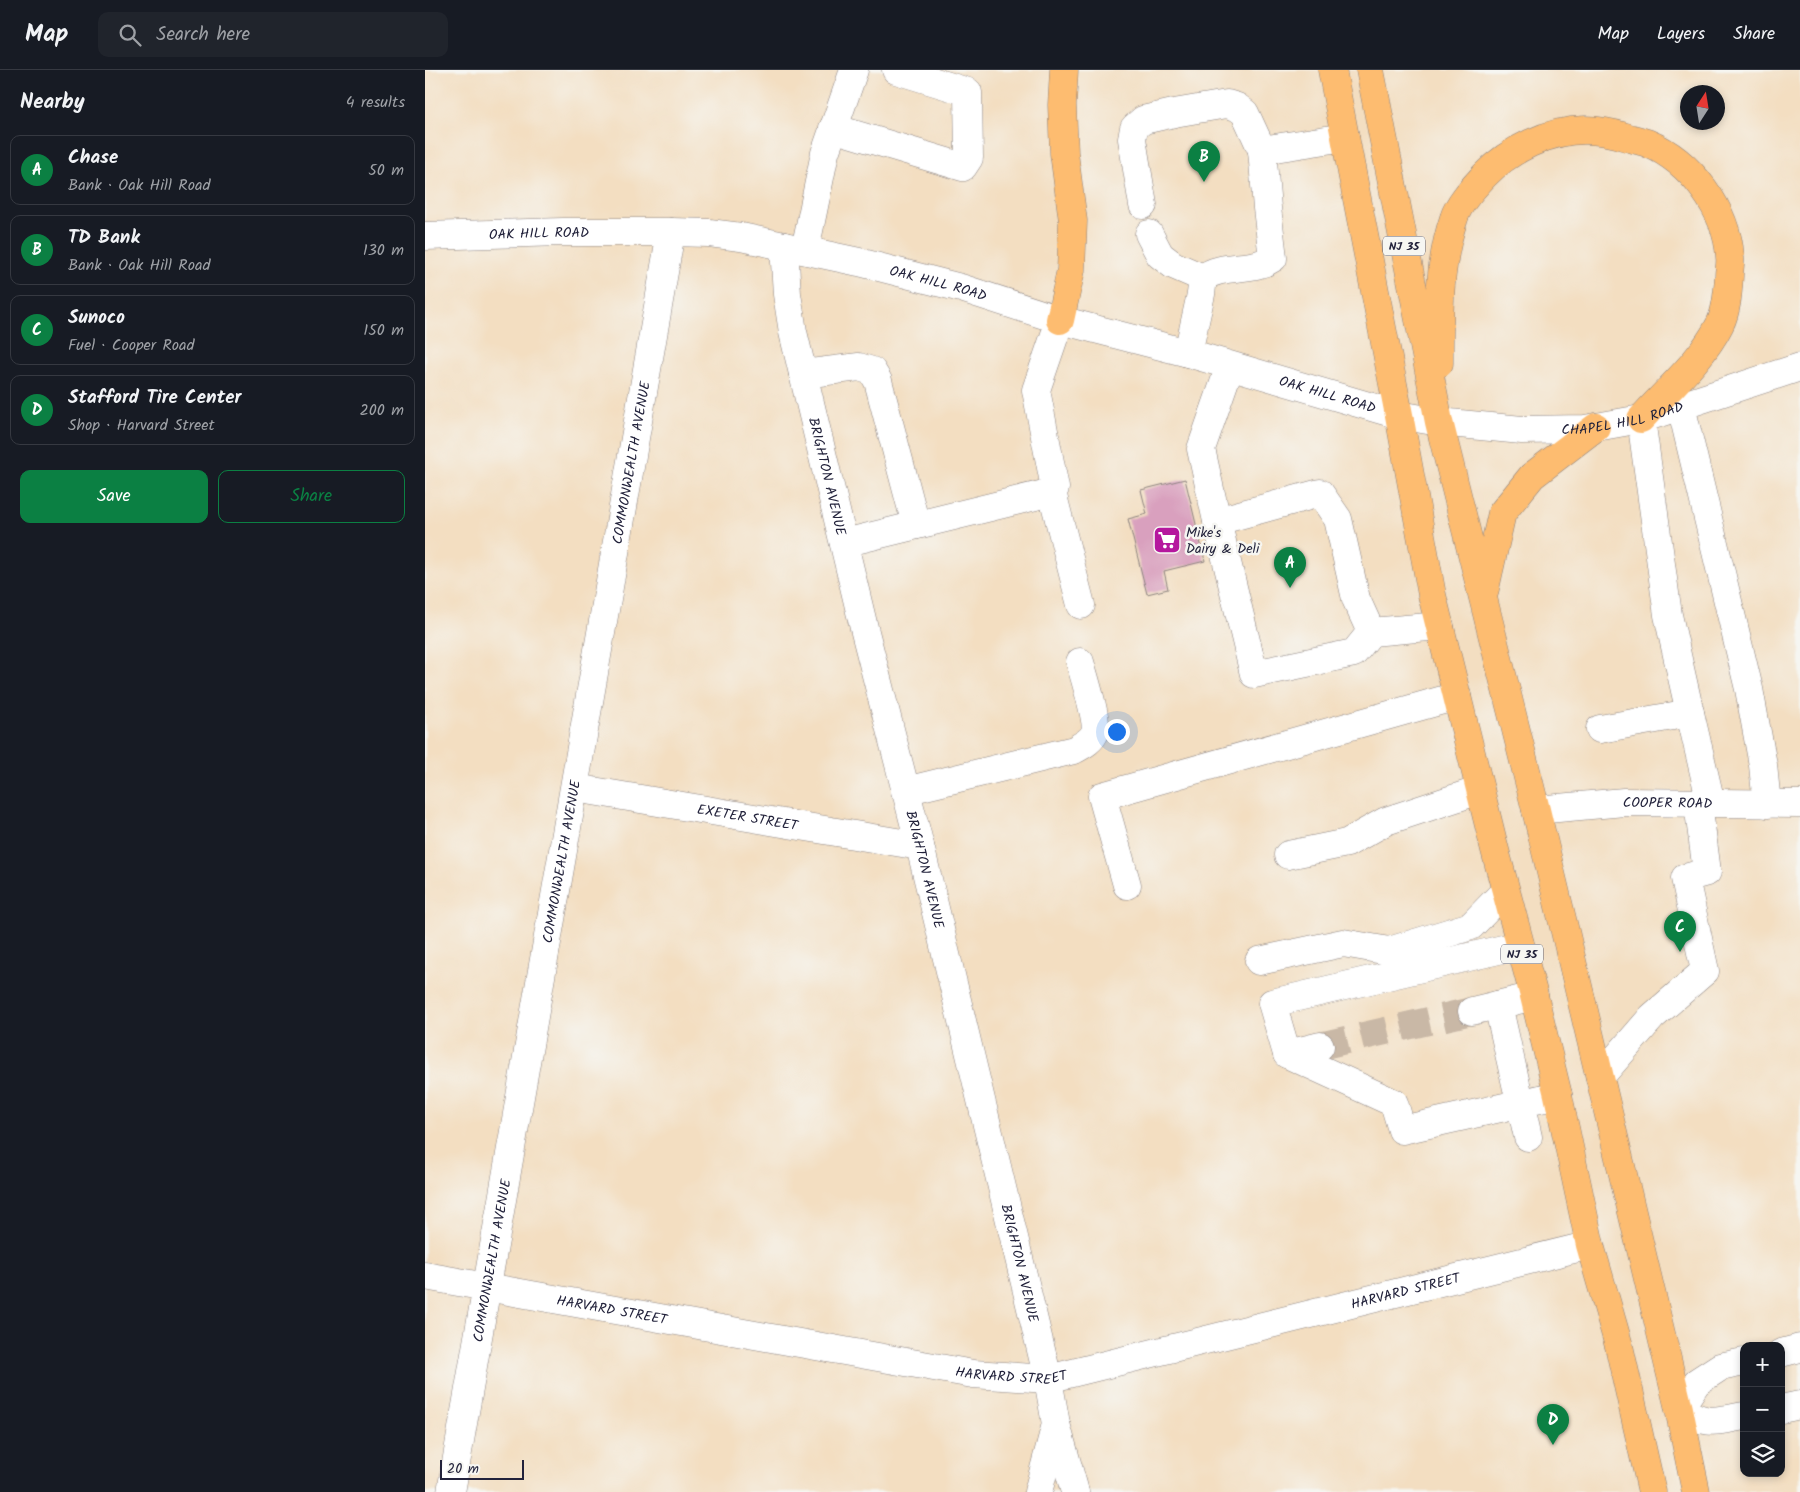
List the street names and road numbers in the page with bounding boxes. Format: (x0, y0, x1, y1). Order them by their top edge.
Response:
street label: OAK HILL ROAD (489, 222, 589, 246)
road number: NJ 35 (1383, 237, 1425, 256)
street label: OAK HILL ROAD (887, 260, 990, 308)
street label: OAK HILL ROAD (1276, 370, 1378, 420)
street label: COMMONWEALTH AVENUE (607, 379, 657, 546)
street label: CHAPEL HILL ROAD (1561, 396, 1687, 441)
street label: BRIGHTON AVENUE (802, 415, 852, 539)
street label: COMMONWEALTH AVENUE (537, 778, 587, 945)
street label: COOPER ROAD (1623, 792, 1713, 815)
street label: EXETER STREET (695, 799, 801, 838)
street label: BRIGHTON AVENUE (899, 808, 950, 932)
road number: NJ 35 (1501, 944, 1543, 964)
street label: COMMONWEALTH AVENUE (467, 1177, 518, 1344)
street label: BRIGHTON AVENUE (994, 1202, 1044, 1325)
street label: HARVARD STREET (1349, 1267, 1464, 1316)
street label: HARVARD STREET (555, 1290, 670, 1331)
street label: HARVARD STREET (954, 1361, 1071, 1391)

